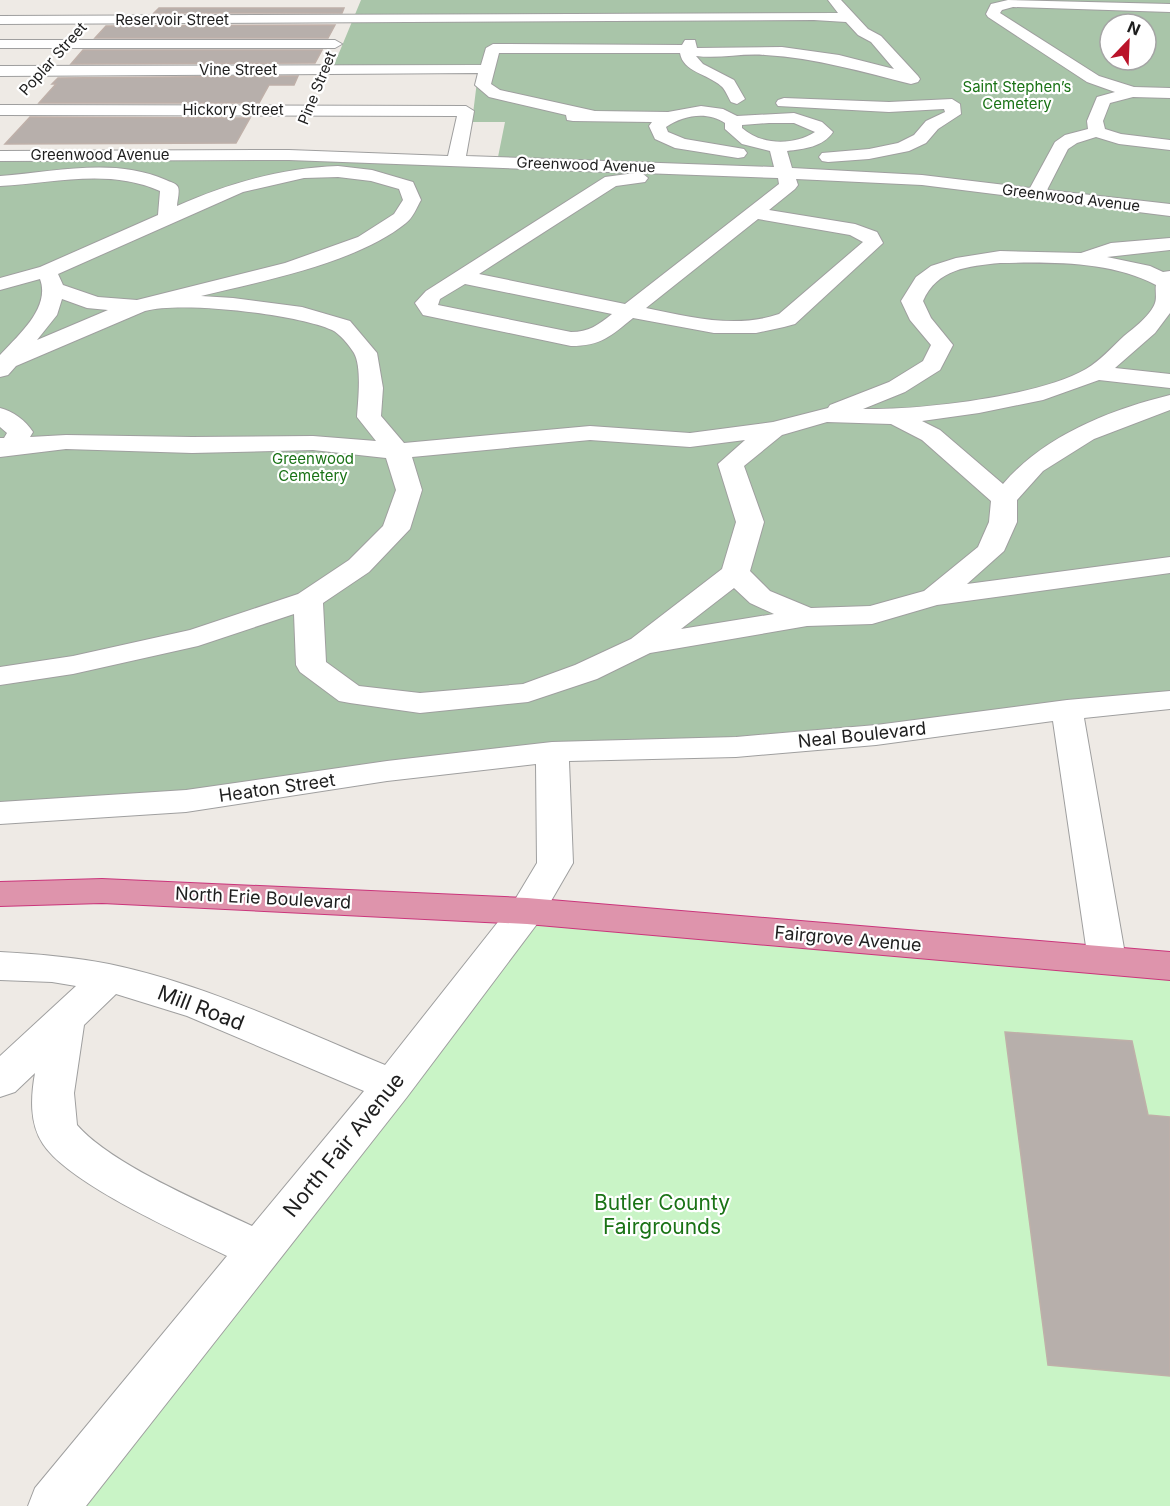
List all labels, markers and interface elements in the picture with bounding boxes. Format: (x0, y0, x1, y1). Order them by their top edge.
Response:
street label: Reservoir Street (115, 10, 229, 29)
north arrow (1098, 12, 1158, 72)
text: N (1124, 17, 1143, 40)
street label: Poplar Street (15, 18, 91, 99)
street label: Pine Street (293, 48, 340, 127)
street label: Vine Street (199, 60, 277, 79)
park label: Saint Stephen’s Cemetery (963, 77, 1071, 113)
street label: Hickory Street (182, 100, 284, 119)
street label: Greenwood Avenue (30, 145, 170, 164)
street label: Greenwood Avenue (516, 153, 656, 176)
street label: Greenwood Avenue (1001, 180, 1141, 215)
park label: Greenwood Cemetery (272, 449, 354, 485)
street label: Neal Boulevard (797, 717, 927, 752)
street label: Heaton Street (217, 769, 337, 806)
street label: North Erie Boulevard (175, 882, 352, 913)
street label: Fairgrove Avenue (774, 922, 922, 955)
street label: Mill Road (154, 980, 248, 1035)
street label: North Fair Avenue (278, 1068, 409, 1222)
park label: Butler County Fairgrounds (594, 1190, 730, 1239)

